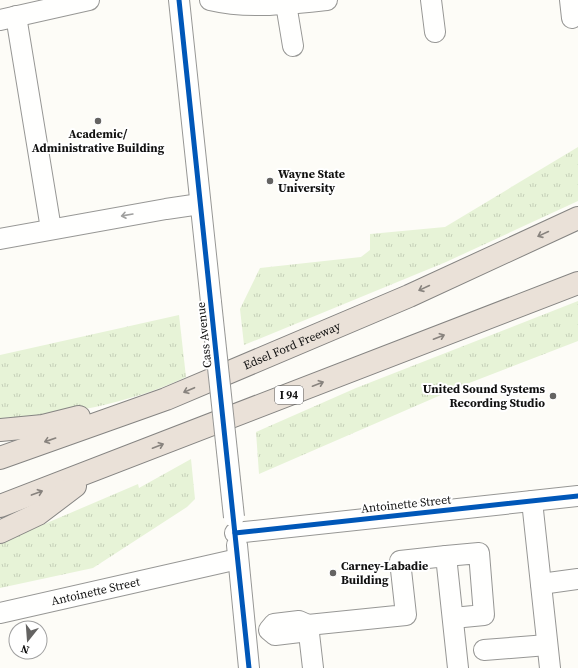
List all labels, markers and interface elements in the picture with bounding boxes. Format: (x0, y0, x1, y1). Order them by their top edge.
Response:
marker: Academic/ Administrative Building (93, 116, 103, 126)
place label: Academic/ Administrative Building (32, 126, 165, 156)
place label: Wayne State University (278, 166, 345, 196)
marker: Wayne State University (265, 176, 275, 186)
one-way arrow (121, 211, 134, 219)
one-way arrow (537, 231, 549, 238)
one-way arrow (419, 285, 431, 292)
street label: Cass Avenue (193, 301, 215, 369)
street label: Edsel Ford Freeway (241, 318, 344, 373)
one-way arrow (433, 332, 445, 340)
one-way arrow (312, 380, 324, 387)
place label: United Sound Systems Recording Studio (423, 381, 546, 411)
one-way arrow (184, 386, 196, 394)
road number: I 94 (275, 386, 303, 404)
marker: United Sound Systems Recording Studio (548, 391, 558, 401)
one-way arrow (44, 437, 57, 444)
one-way arrow (152, 442, 164, 450)
one-way arrow (30, 488, 42, 496)
street label: Antoinette Street (360, 491, 452, 517)
place label: Carney-Labadie Building (341, 558, 428, 588)
marker: Carney-Labadie Building (328, 568, 338, 578)
street label: Antoinette Street (50, 573, 142, 609)
north arrow (8, 620, 48, 660)
text: N (19, 641, 31, 657)

